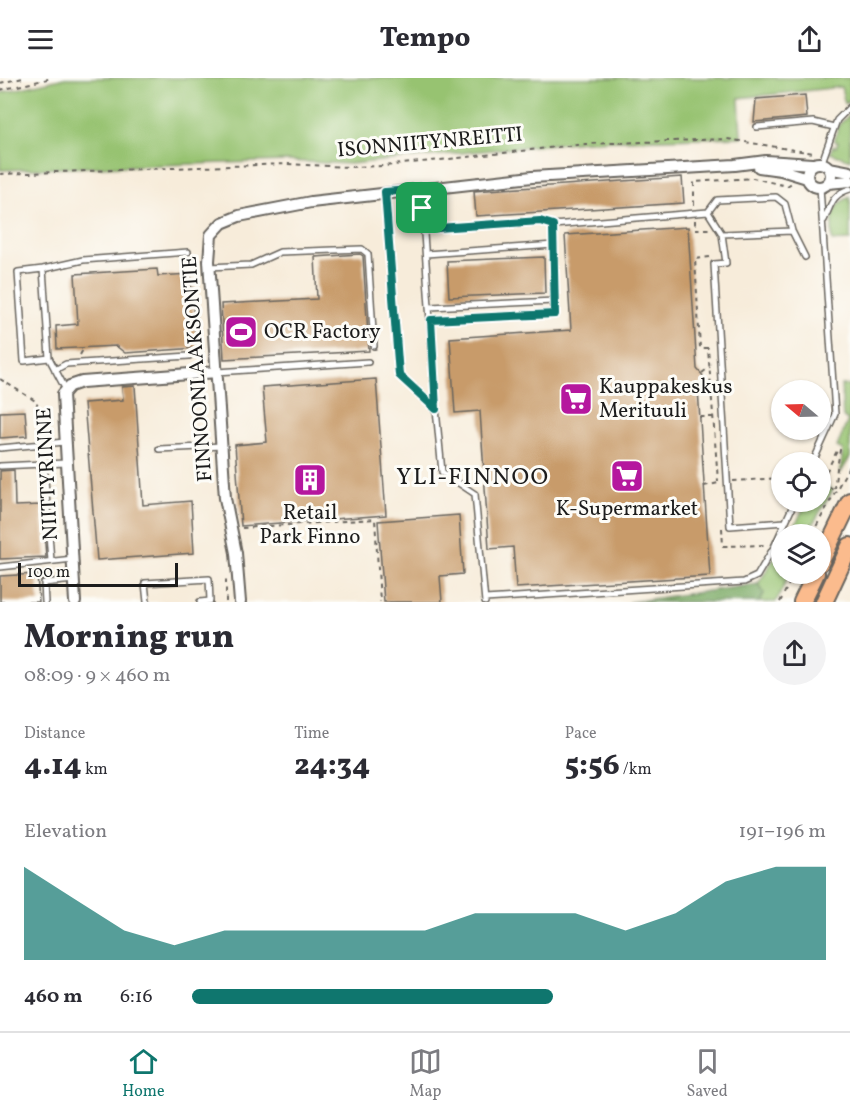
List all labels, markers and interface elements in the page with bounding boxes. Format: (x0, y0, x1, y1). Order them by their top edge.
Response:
text: Tempo (380, 20, 470, 58)
icon: menu (24, 23, 57, 56)
icon: share (793, 23, 826, 56)
street label: ISONNIITYNREITTI (336, 120, 524, 166)
pin (396, 182, 447, 233)
icon: arrive (405, 191, 438, 224)
street label: FINNOONLAAKSONTIE (176, 255, 220, 483)
sports icon: OCR Factory (223, 314, 259, 350)
place label: OCR Factory (264, 318, 381, 347)
place label: Kauppakeskus Merituuli (599, 373, 732, 426)
north arrow (771, 380, 831, 440)
map controls (771, 380, 831, 584)
supermarket icon: Kauppakeskus Merituuli (558, 381, 594, 417)
street label: NIITTYRINNE (30, 407, 66, 541)
button: locate (771, 452, 831, 512)
supermarket icon: K-Supermarket (609, 458, 645, 494)
district label: YLI-FINNOO (396, 461, 550, 495)
building icon: Retail Park Finno (292, 462, 328, 498)
place label: K-Supermarket (556, 495, 698, 524)
place label: Retail Park Finno (260, 499, 360, 552)
button: layers (771, 524, 831, 584)
scale bar (18, 560, 178, 588)
text: 100 m (27, 562, 70, 584)
text: Morning run (24, 616, 234, 662)
button: share (763, 622, 826, 685)
text: 08:09 · 9 × 460 m (24, 662, 170, 690)
text: Distance (24, 723, 85, 745)
text: Time (294, 723, 329, 745)
text: Pace (565, 723, 597, 745)
text: 4.14 (24, 745, 82, 787)
text: 24:34 (294, 745, 370, 787)
text: 5:56 (565, 745, 620, 787)
text: km (82, 759, 108, 781)
text: /km (620, 759, 652, 781)
text: Elevation (24, 818, 107, 846)
text: 191–196 m (739, 818, 826, 846)
text: 460 m (24, 983, 83, 1011)
text: 6:16 (120, 983, 153, 1011)
tab: Home (122, 1045, 165, 1103)
tab: Map (409, 1045, 442, 1103)
tab: Saved (687, 1045, 728, 1103)

